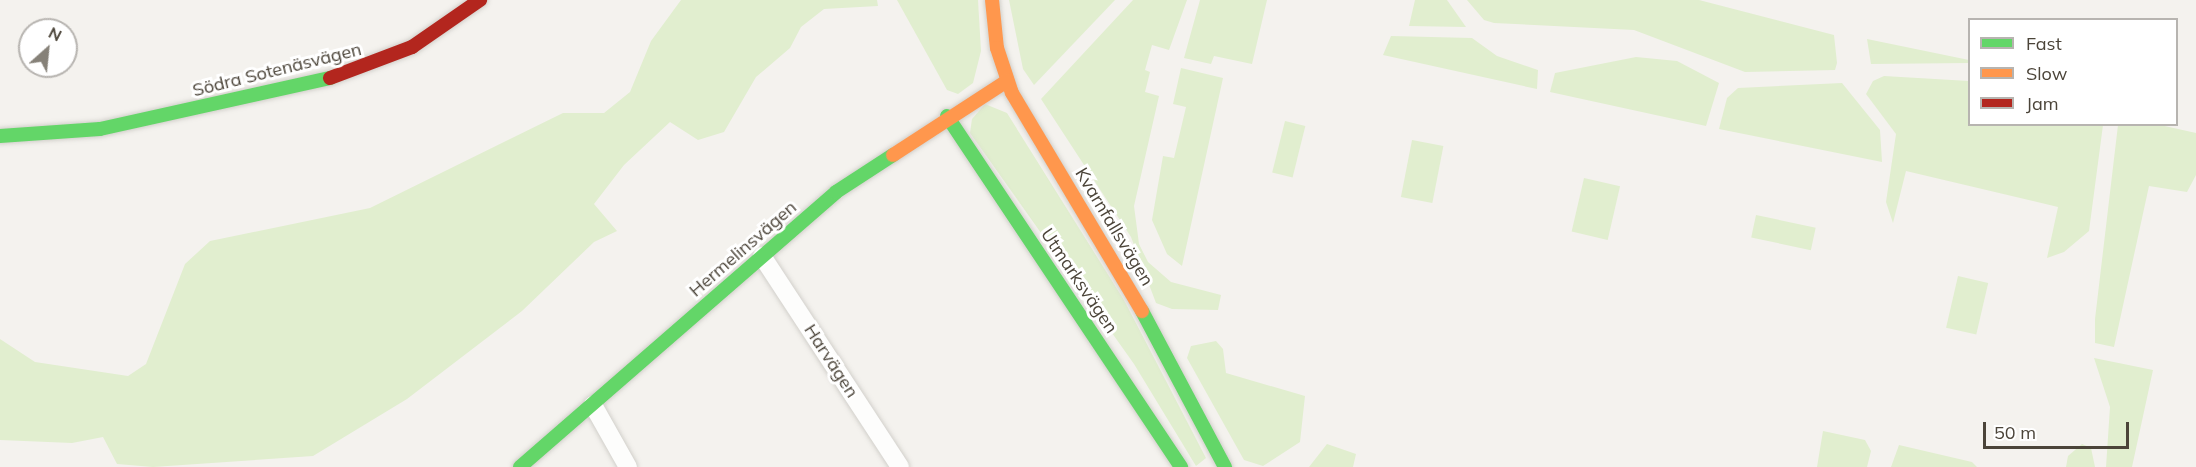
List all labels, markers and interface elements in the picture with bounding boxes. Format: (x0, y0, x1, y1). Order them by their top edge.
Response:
north arrow (18, 18, 78, 78)
legend (1968, 18, 2178, 126)
text: N (45, 22, 65, 45)
text: Fast (2026, 32, 2062, 55)
street label: Södra Sotenäsvägen (190, 39, 364, 101)
text: Slow (2026, 62, 2067, 85)
text: Jam (2026, 92, 2059, 115)
street label: Kvarnfallsvägen (1070, 164, 1158, 290)
street label: Hermelinsvägen (685, 197, 801, 301)
street label: Utmarksvägen (1036, 224, 1122, 338)
street label: Harvägen (799, 320, 863, 402)
scale bar (1986, 410, 2132, 448)
text: 50 m (1994, 421, 2036, 444)

